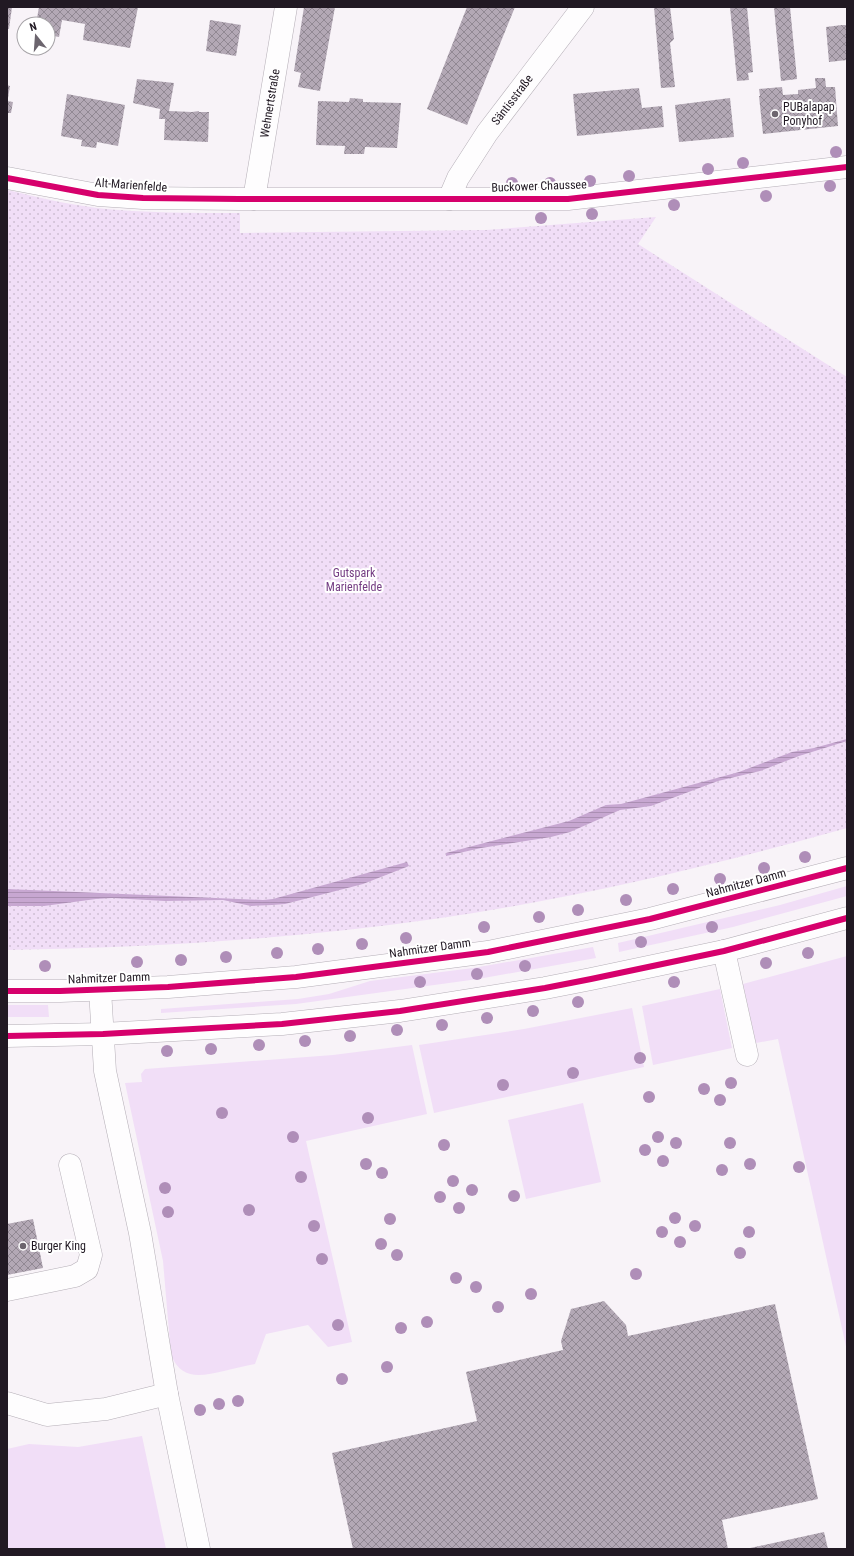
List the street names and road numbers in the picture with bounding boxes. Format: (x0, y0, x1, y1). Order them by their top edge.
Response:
street label: Wehnertstraße (257, 68, 283, 139)
street label: Säntisstraße (489, 72, 536, 128)
street label: Alt-Marienfelde (94, 175, 168, 195)
street label: Buckower Chaussee (491, 177, 587, 195)
street label: Nahmitzer Damm (704, 866, 788, 900)
street label: Nahmitzer Damm (388, 935, 472, 961)
street label: Nahmitzer Damm (68, 970, 150, 986)

